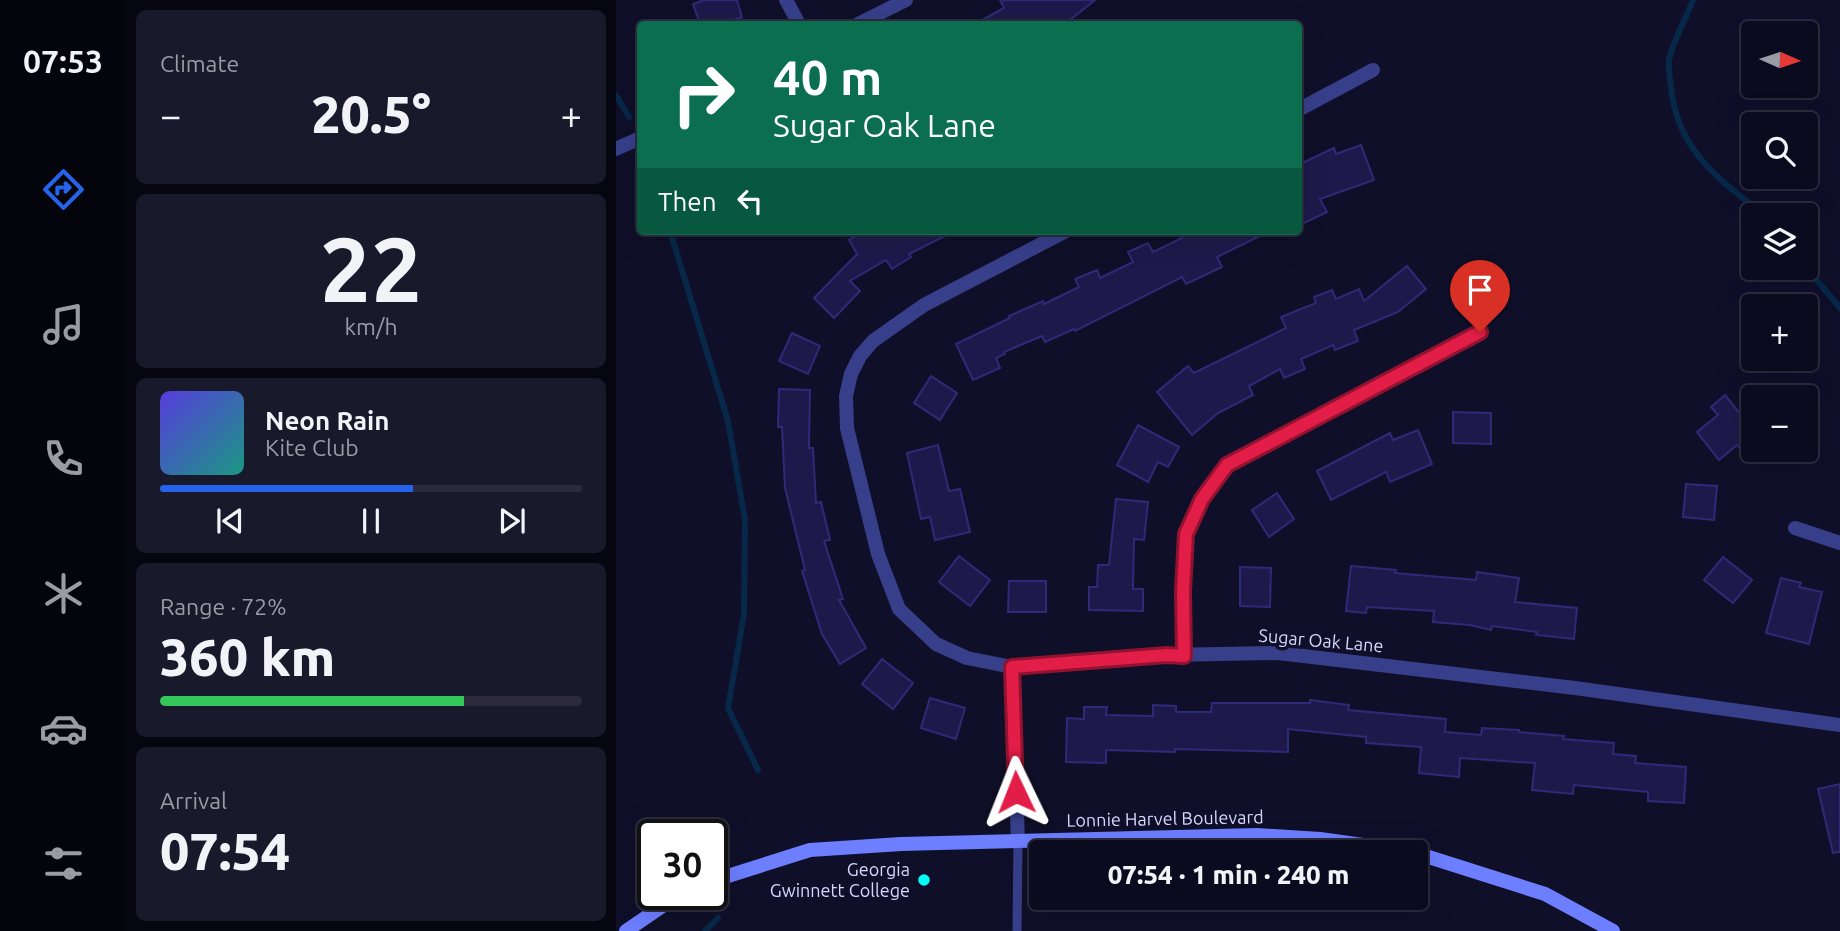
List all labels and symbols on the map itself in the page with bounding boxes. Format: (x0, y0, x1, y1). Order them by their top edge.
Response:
north arrow (1741, 21, 1818, 98)
pin (1450, 260, 1510, 332)
street label: Sugar Oak Lane (1258, 625, 1384, 655)
position arrow (979, 755, 1053, 829)
street label: Lonnie Harvel Boulevard (1066, 806, 1264, 830)
speed limit sign: 30 (637, 819, 728, 910)
place label: Georgia Gwinnett College (770, 859, 910, 900)
marker: Georgia Gwinnett College (916, 872, 932, 888)

